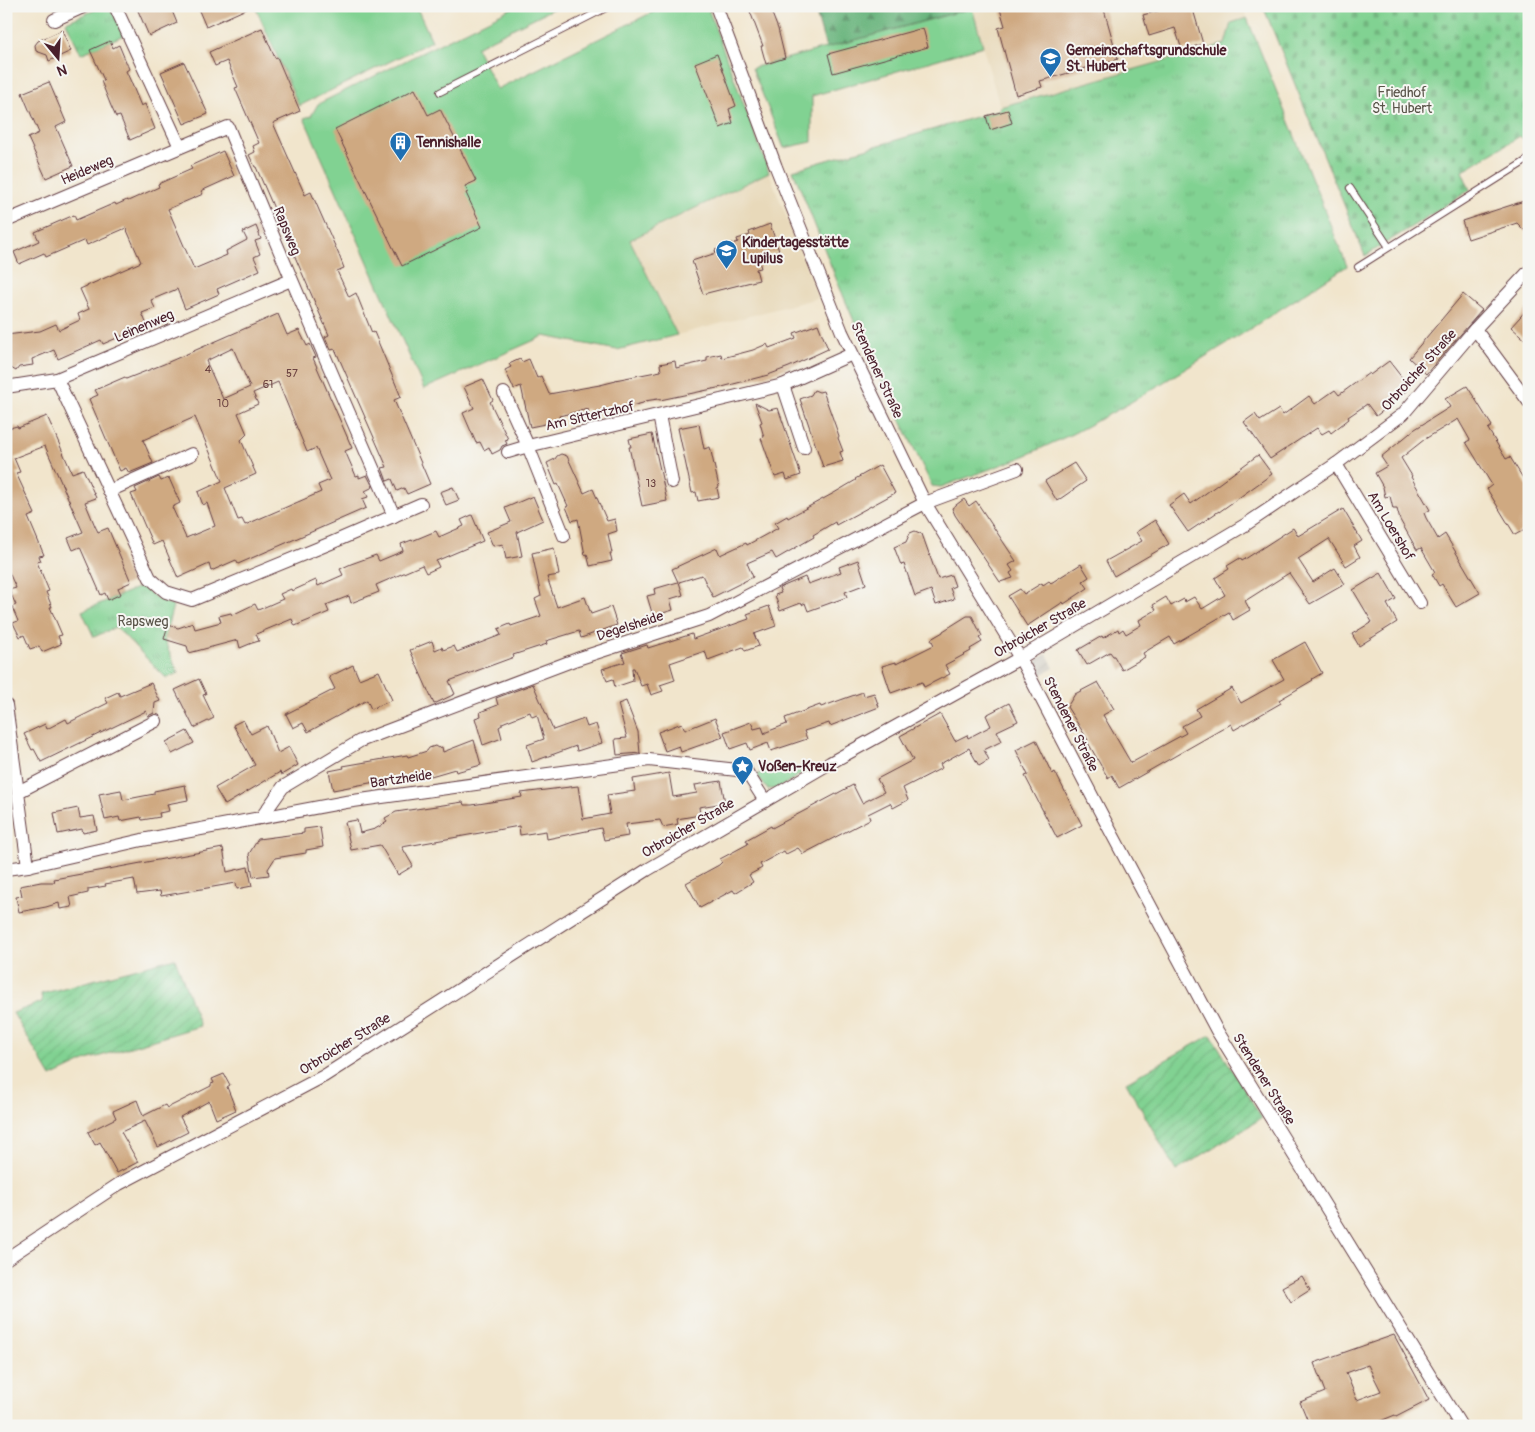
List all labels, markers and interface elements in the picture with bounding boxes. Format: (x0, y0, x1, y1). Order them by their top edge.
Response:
north arrow (32, 32, 82, 82)
place label: Gemeinschaftsgrundschule St. Hubert (1066, 42, 1228, 75)
school or university icon: Gemeinschaftsgrundschule St. Hubert (1038, 46, 1062, 77)
text: N (55, 60, 69, 79)
park label: Friedhof St. Hubert (1372, 84, 1432, 117)
building icon: Tennishalle (388, 130, 412, 161)
place label: Tennishalle (415, 134, 482, 151)
street label: Heideweg (58, 151, 116, 189)
street label: Rapsweg (270, 204, 304, 258)
place label: Kindertagesstätte Lupilus (742, 234, 850, 267)
school or university icon: Kindertagesstätte Lupilus (714, 238, 738, 269)
street label: Leinenweg (112, 306, 176, 346)
street label: Stendener Straße (847, 319, 907, 421)
street label: Orbroicher Straße (1378, 326, 1460, 414)
house number: 4 (205, 363, 212, 376)
house number: 57 (286, 367, 298, 380)
house number: 61 (263, 378, 273, 391)
house number: 10 (217, 397, 229, 410)
street label: Am Sittertzhof (544, 397, 636, 434)
house number: 13 (646, 477, 656, 490)
street label: Am Loershof (1364, 488, 1418, 564)
street label: Orbroicher Straße (991, 595, 1089, 661)
street label: Degelsheide (595, 607, 666, 645)
park label: Rapsweg (118, 613, 168, 630)
street label: Stendener Straße (1040, 674, 1102, 775)
place icon: Voßen-Kreuz (730, 754, 754, 785)
place label: Voßen-Kreuz (758, 758, 837, 775)
street label: Bartzheide (369, 766, 433, 792)
street label: Orbroicher Straße (639, 795, 737, 861)
street label: Orbroicher Straße (296, 1009, 394, 1079)
street label: Stendener Straße (1229, 1030, 1299, 1128)

